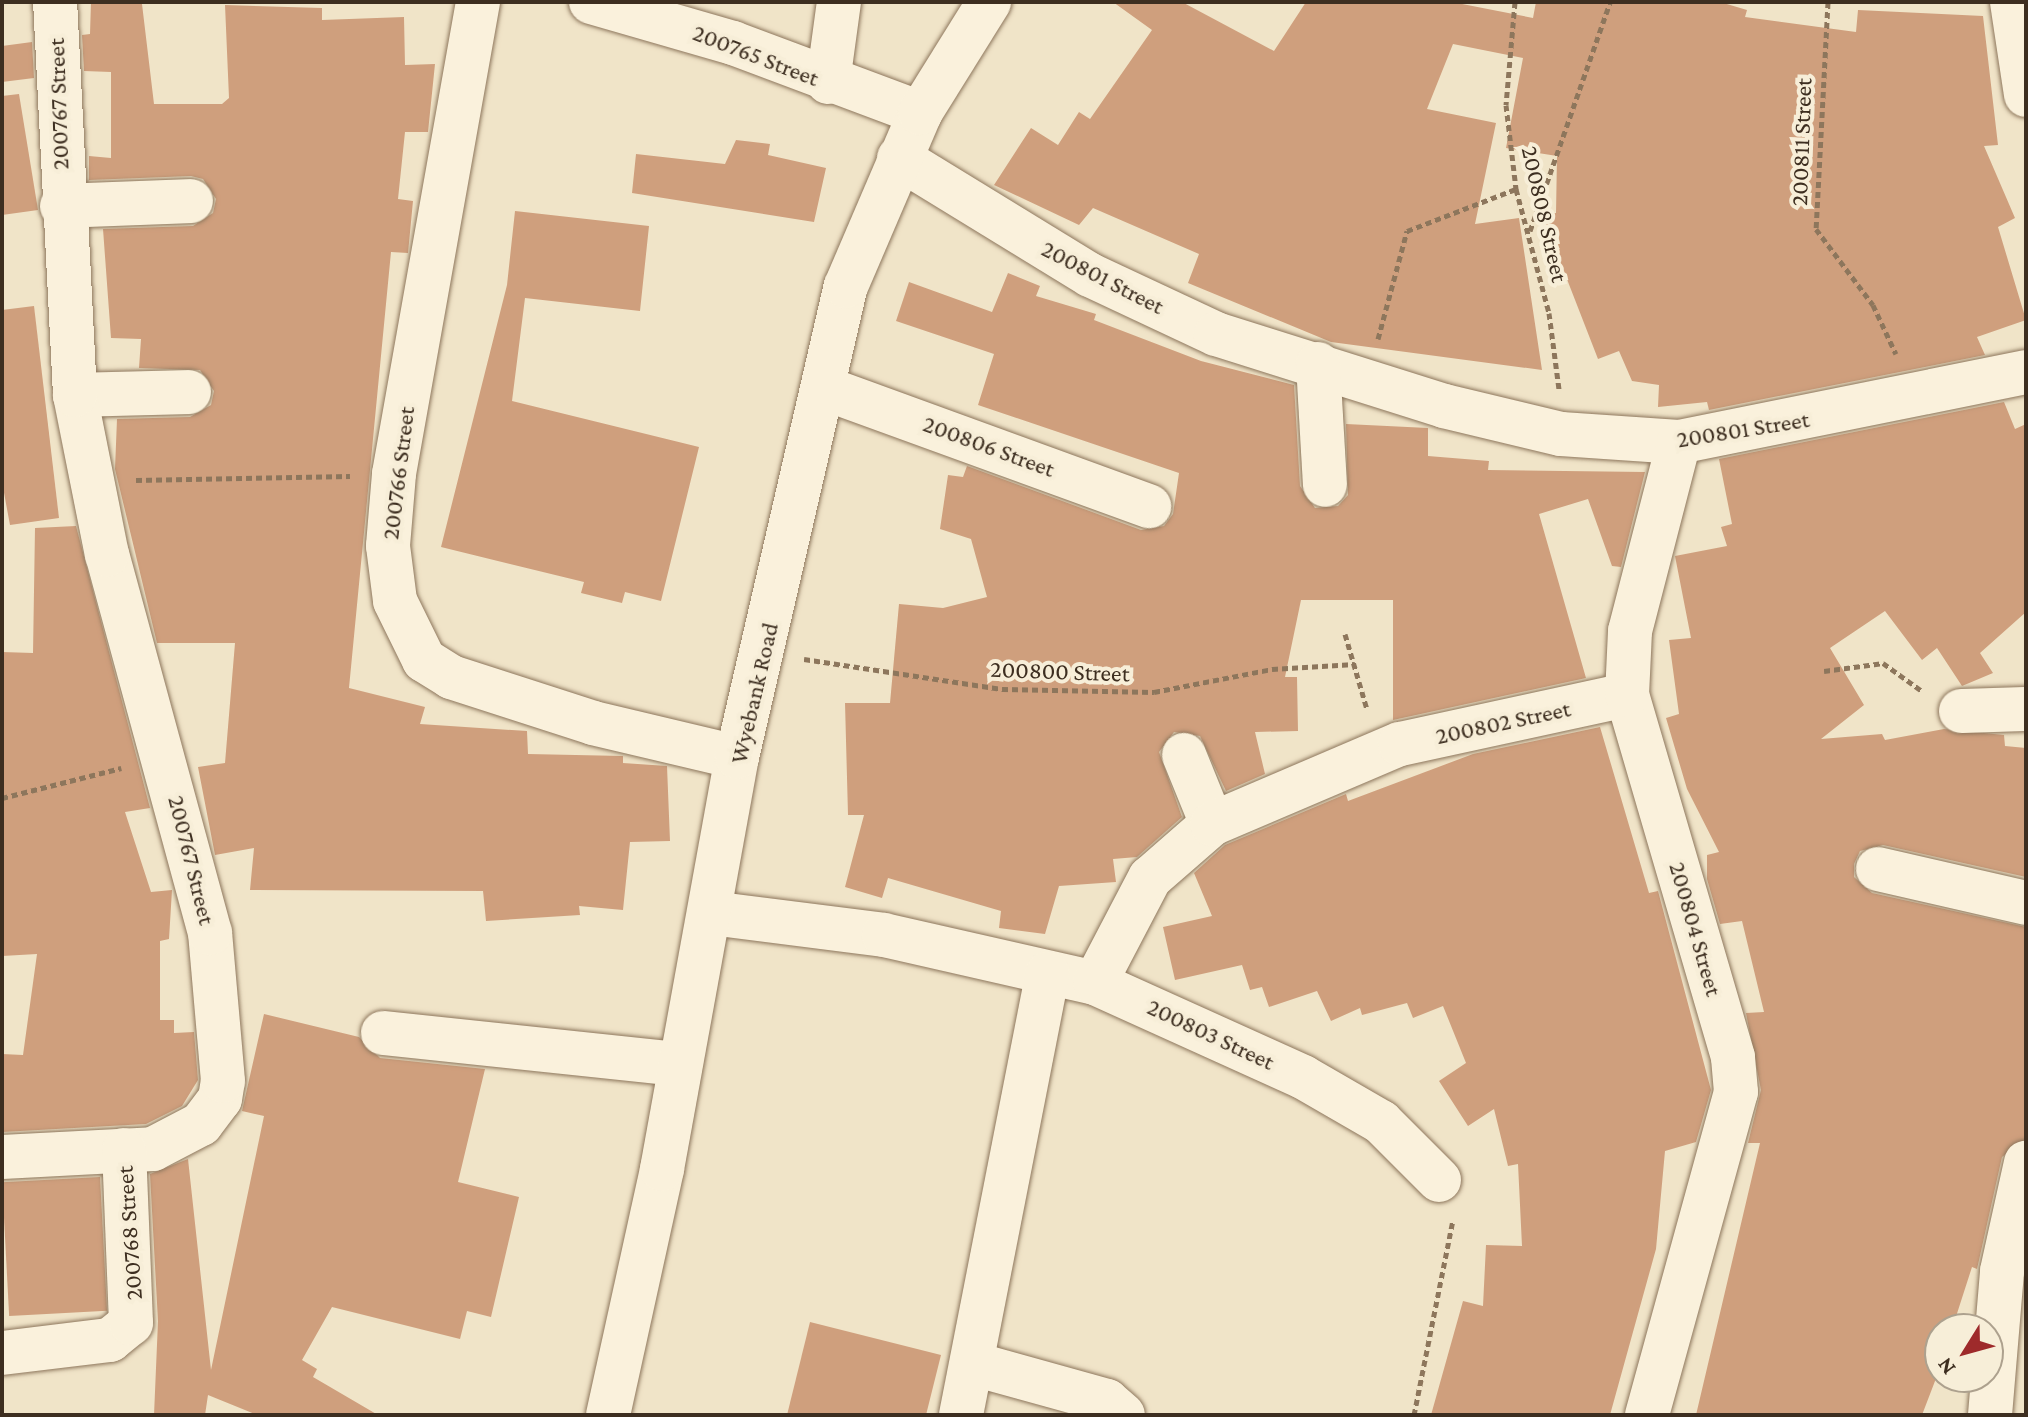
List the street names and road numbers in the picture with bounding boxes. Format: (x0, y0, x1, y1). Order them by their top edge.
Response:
street label: 200765 Street (689, 18, 823, 92)
street label: 200767 Street (41, 38, 75, 170)
street label: 200811 Street (1784, 77, 1818, 207)
street label: 200808 Street (1515, 143, 1575, 285)
street label: 200801 Street (1037, 234, 1169, 320)
street label: 200801 Street (1675, 404, 1811, 454)
street label: 200766 Street (376, 405, 420, 541)
street label: 200806 Street (919, 409, 1059, 483)
street label: Wyebank Road (724, 620, 784, 766)
street label: 200800 Street (990, 654, 1130, 688)
street label: 200802 Street (1433, 694, 1573, 750)
street label: 200767 Street (162, 793, 222, 927)
street label: 200804 Street (1663, 859, 1729, 999)
street label: 200803 Street (1143, 992, 1279, 1076)
street label: 200768 Street (110, 1165, 148, 1301)

